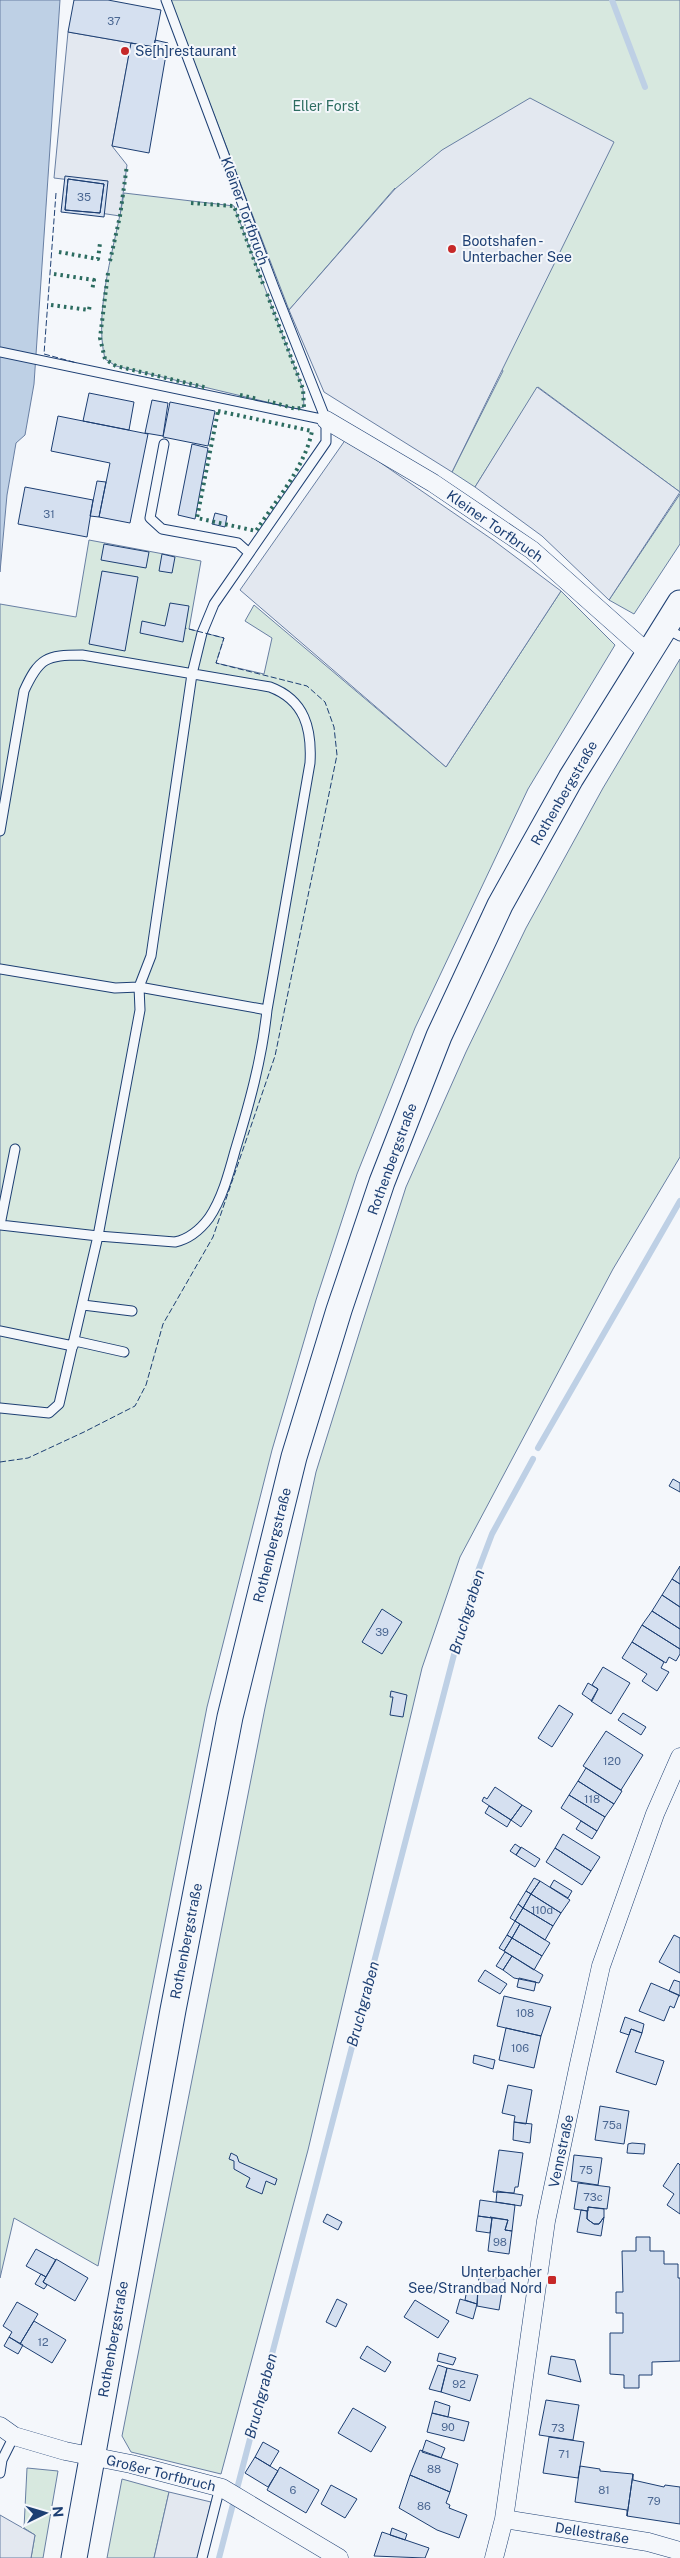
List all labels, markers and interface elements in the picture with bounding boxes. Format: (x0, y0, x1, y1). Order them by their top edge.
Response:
house number: 37 (107, 15, 121, 27)
place label: Se[h]restaurant (135, 43, 237, 59)
marker: Se[h]restaurant (119, 45, 131, 57)
park label: Eller Forst (292, 98, 360, 114)
street label: Kleiner Torfbruch (218, 155, 272, 267)
house number: 35 (77, 191, 91, 203)
place label: Bootshafen - Unterbacher See (462, 233, 572, 265)
marker: Bootshafen - Unterbacher See (446, 243, 458, 255)
street label: Kleiner Torfbruch (444, 487, 546, 565)
house number: 31 (43, 508, 55, 520)
street label: Rothenbergstraße (528, 738, 600, 848)
street label: Rothenbergstraße (364, 1101, 420, 1217)
street label: Rothenbergstraße (250, 1486, 294, 1604)
water label: Bruchgraben (446, 1568, 487, 1656)
house number: 39 (375, 1626, 389, 1638)
house number: 120 (603, 1755, 621, 1767)
house number: 118 (584, 1793, 600, 1805)
street label: Rothenbergstraße (167, 1882, 205, 2000)
house number: 110d (531, 1904, 553, 1916)
water label: Bruchgraben (343, 1959, 382, 2048)
house number: 108 (516, 2007, 534, 2019)
house number: 106 (511, 2042, 529, 2054)
street label: Vennstraße (545, 2113, 577, 2189)
house number: 75a (602, 2119, 622, 2131)
house number: 75 (579, 2164, 593, 2176)
house number: 73c (583, 2191, 603, 2203)
house number: 98 (493, 2236, 507, 2248)
place label: Unterbacher See/Strandbad Nord (408, 2264, 542, 2296)
marker: Unterbacher See/Strandbad Nord (546, 2274, 558, 2286)
street label: Rothenbergstraße (95, 2280, 131, 2398)
house number: 12 (37, 2336, 49, 2348)
water label: Bruchgraben (241, 2351, 280, 2440)
house number: 92 (452, 2378, 466, 2390)
house number: 90 (441, 2421, 455, 2433)
house number: 73 (551, 2422, 565, 2434)
house number: 71 (558, 2448, 570, 2460)
street label: Großer Torfbruch (104, 2452, 218, 2494)
house number: 88 (427, 2463, 441, 2475)
house number: 6 (290, 2484, 297, 2496)
house number: 81 (598, 2484, 610, 2496)
north arrow (20, 2488, 70, 2538)
house number: 79 (647, 2495, 661, 2507)
house number: 86 (417, 2500, 431, 2512)
text: N (50, 2506, 66, 2518)
street label: Dellestraße (554, 2519, 630, 2547)

